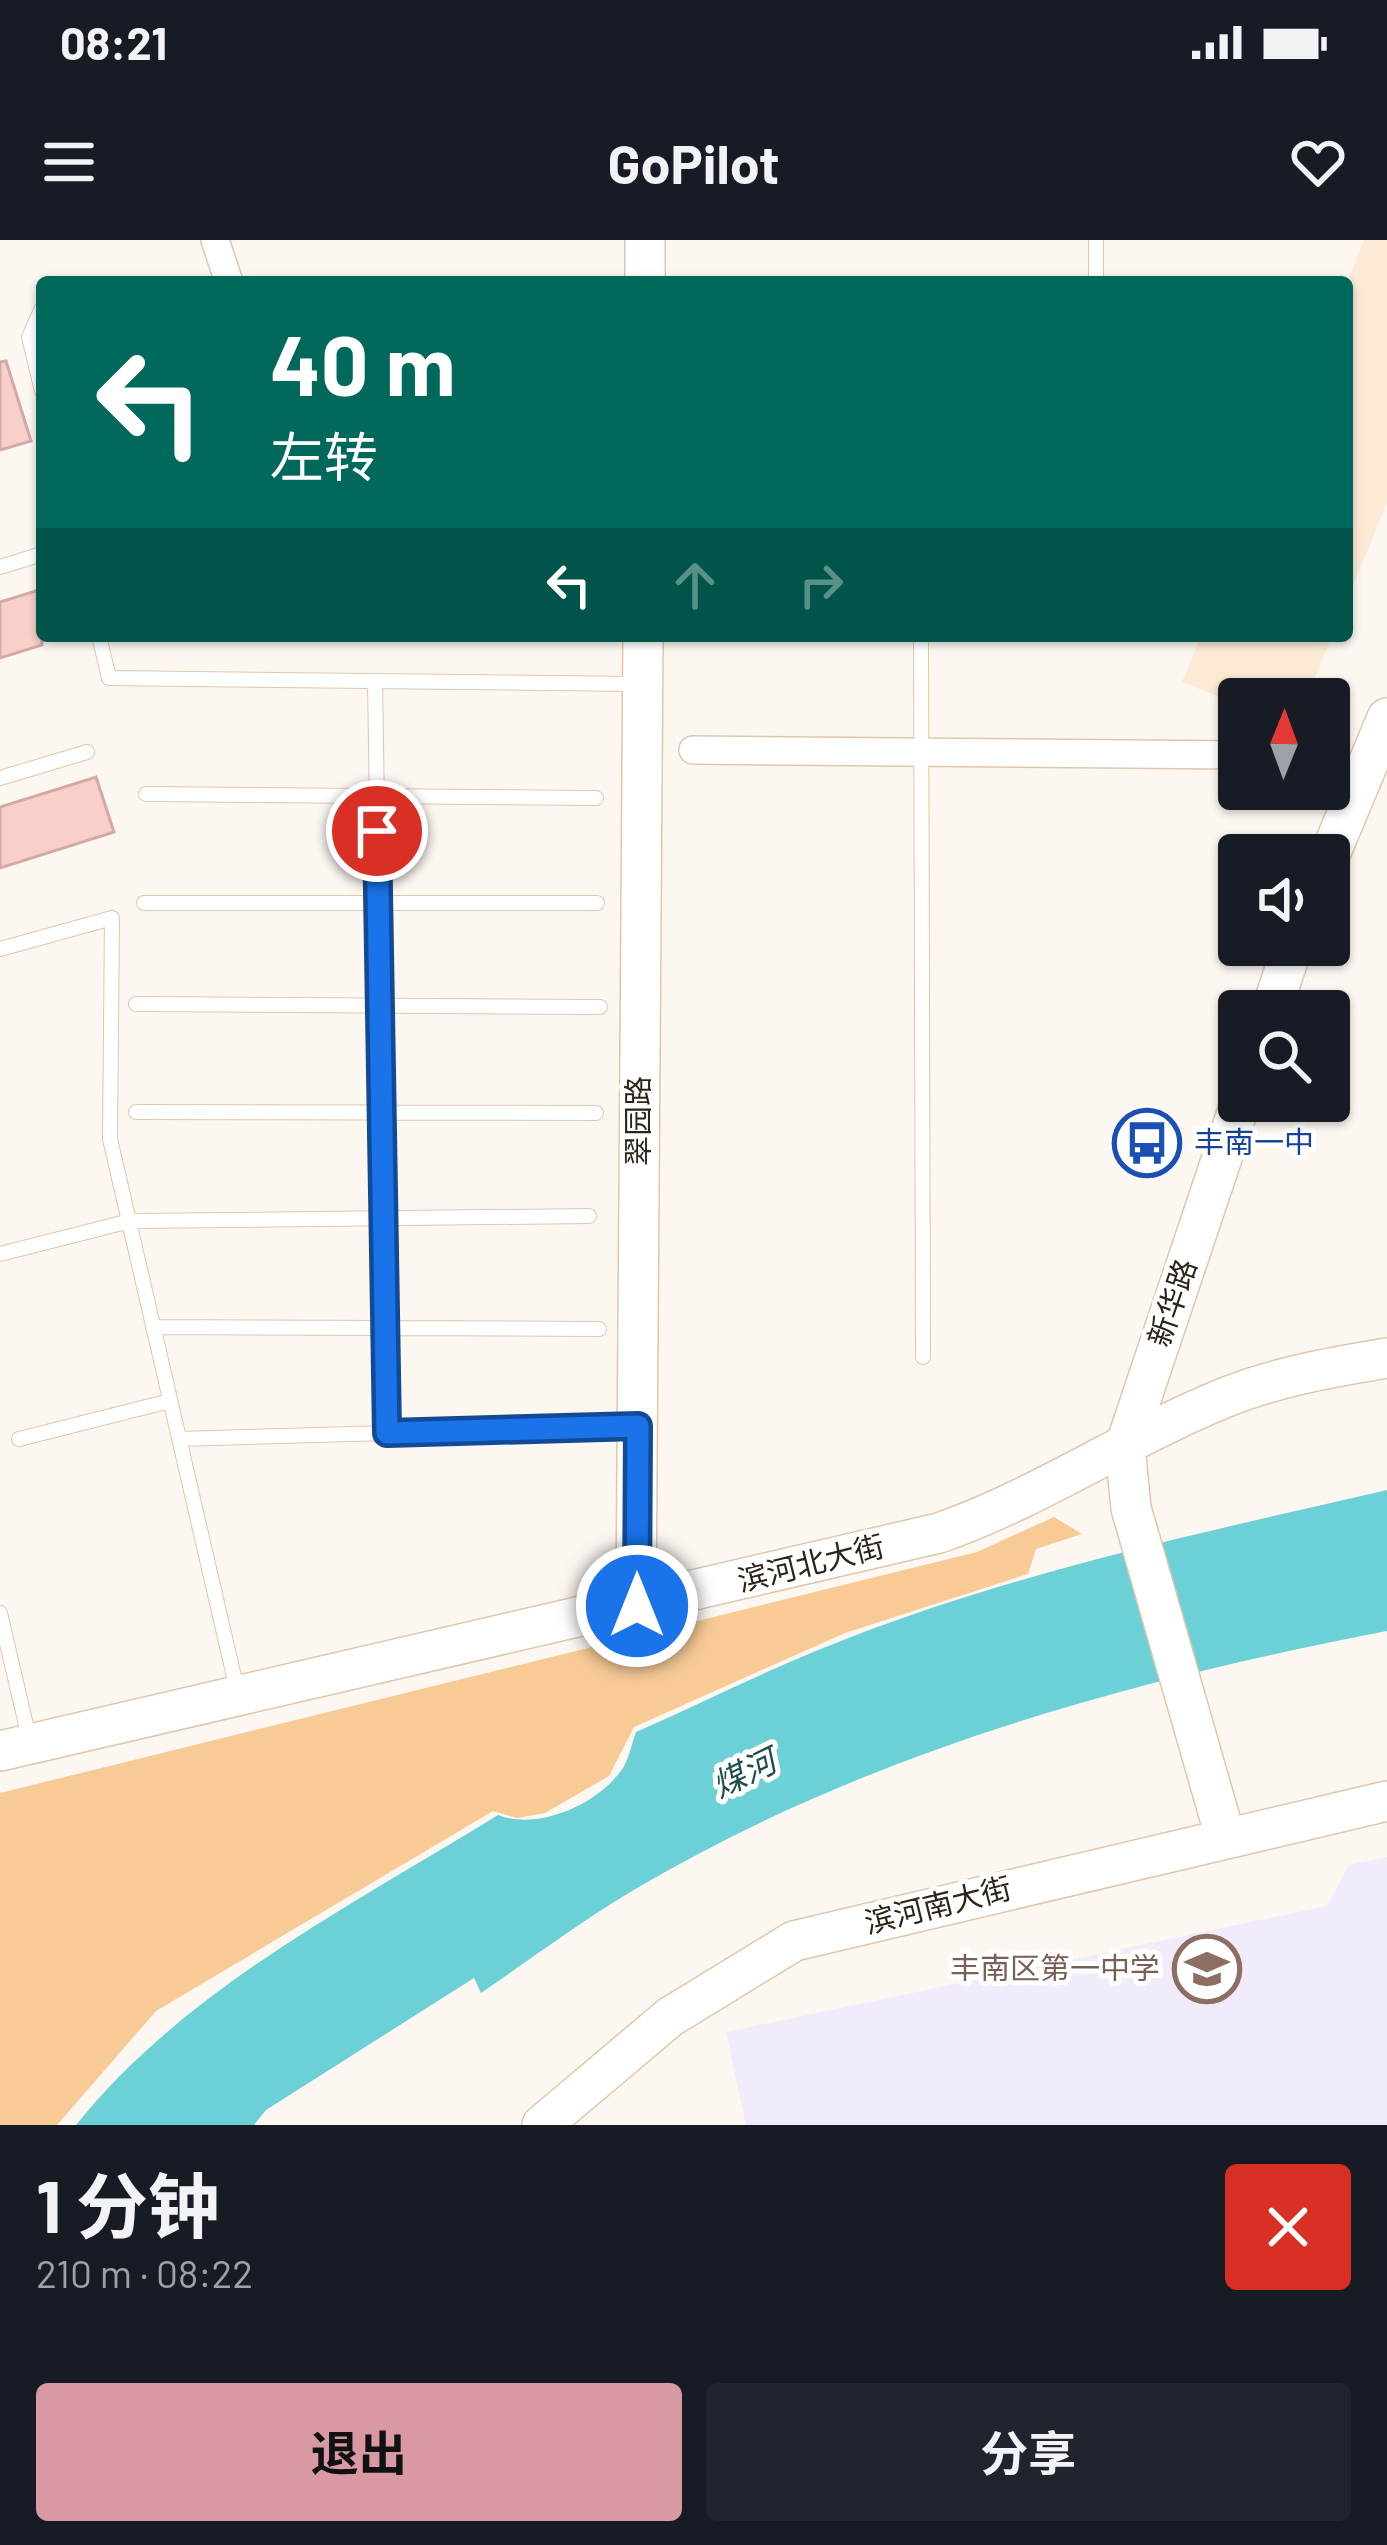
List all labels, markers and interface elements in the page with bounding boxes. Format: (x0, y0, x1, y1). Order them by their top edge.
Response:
text: 08:21 (60, 15, 167, 69)
icon: menu (36, 129, 102, 195)
icon: heart (1285, 129, 1351, 195)
text: GoPilot (607, 130, 780, 195)
text: 40 m (270, 312, 456, 413)
icon: left (72, 324, 228, 480)
text: 左转 (270, 423, 378, 488)
icon: left (536, 552, 602, 618)
icon: ahead (662, 552, 728, 618)
icon: right (788, 552, 854, 618)
north arrow (1218, 678, 1350, 810)
map controls (1218, 678, 1350, 1122)
pin (326, 780, 428, 882)
icon: arrive (344, 798, 410, 864)
button: sound (1218, 834, 1350, 966)
button: search (1218, 990, 1350, 1122)
street label: 翠园路 (619, 1076, 655, 1166)
bus stop icon: 丰南一中 (1112, 1108, 1182, 1178)
place label: 丰南一中 (1194, 1123, 1314, 1159)
street label: 新华路 (1139, 1254, 1203, 1351)
street label: 滨河北大街 (733, 1526, 888, 1598)
position arrow (574, 1543, 700, 1669)
water label: 煤河 (705, 1737, 787, 1805)
street label: 滨河南大街 (860, 1868, 1015, 1940)
school or university icon: 丰南区第一中学 (1172, 1934, 1242, 2004)
place label: 丰南区第一中学 (950, 1949, 1160, 1985)
text: 1 分钟 (36, 2161, 220, 2247)
button: close (1225, 2164, 1351, 2290)
text: 210 m · 08:22 (36, 2249, 253, 2296)
button: 退出 (36, 2383, 682, 2521)
button: 分享 (706, 2383, 1351, 2521)

